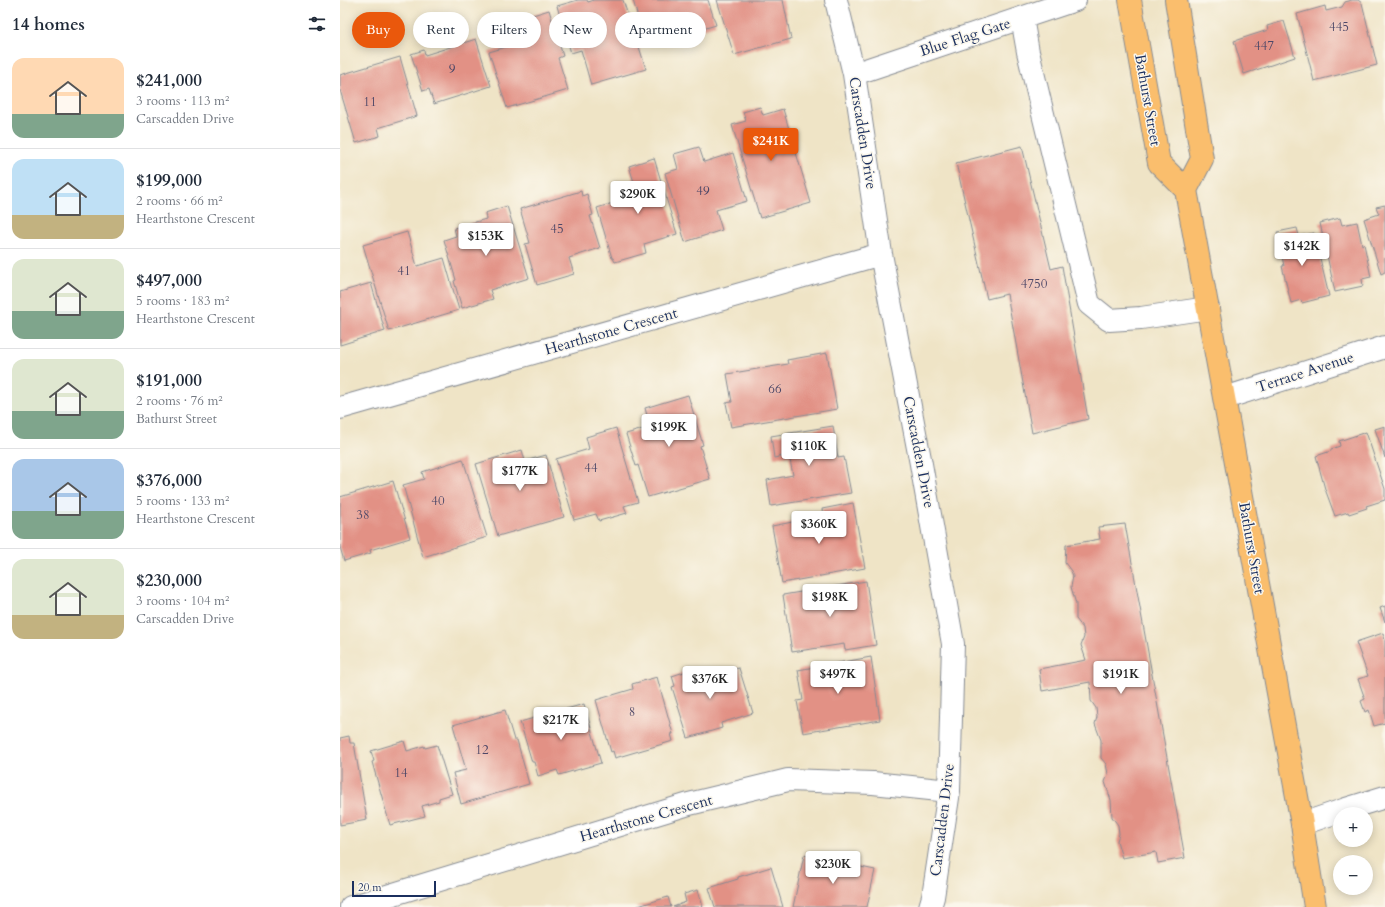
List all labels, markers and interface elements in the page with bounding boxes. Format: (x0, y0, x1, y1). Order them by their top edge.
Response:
chip: Buy (352, 12, 405, 48)
chip: Rent (413, 12, 469, 48)
chip: Filters (477, 12, 541, 48)
chip: New (549, 12, 607, 48)
chip: Apartment (615, 12, 706, 48)
text: 14 homes (12, 13, 85, 36)
icon: filters (306, 13, 328, 35)
street label: Blue Flag Gate (917, 13, 1013, 61)
house number: 445 (1329, 18, 1349, 36)
house number: 447 (1254, 37, 1274, 55)
street label: Bathurst Street (1130, 52, 1166, 148)
house number: 9 (449, 60, 456, 78)
text: $241,000 (136, 69, 202, 92)
icon: home (44, 74, 92, 122)
street label: Carscadden Drive (844, 75, 882, 191)
text: 3 rooms · 113 m² (136, 92, 229, 110)
house number: 11 (363, 93, 377, 111)
text: Carscadden Drive (136, 110, 234, 128)
pin: $241K (743, 128, 799, 162)
text: $241K (752, 132, 790, 150)
text: $199,000 (136, 169, 202, 192)
icon: home (44, 175, 92, 223)
pin: $290K (610, 181, 666, 215)
house number: 49 (696, 182, 710, 200)
text: $290K (619, 185, 657, 203)
text: 2 rooms · 66 m² (136, 192, 223, 210)
text: Hearthstone Crescent (136, 210, 255, 228)
house number: 45 (550, 220, 564, 238)
pin: $153K (458, 223, 514, 257)
text: $153K (467, 227, 505, 245)
pin: $142K (1274, 233, 1330, 267)
text: $142K (1283, 237, 1321, 255)
house number: 41 (397, 262, 411, 280)
text: $497,000 (136, 269, 202, 292)
icon: home (44, 275, 92, 323)
house number: 4750 (1021, 275, 1048, 293)
text: 5 rooms · 183 m² (136, 292, 229, 310)
street label: Hearthstone Crescent (542, 302, 680, 360)
text: Hearthstone Crescent (136, 310, 255, 328)
street label: Terrace Avenue (1254, 347, 1357, 397)
text: $191,000 (136, 369, 202, 392)
icon: home (44, 375, 92, 423)
house number: 66 (768, 380, 782, 398)
text: 2 rooms · 76 m² (136, 392, 223, 410)
street label: Carscadden Drive (898, 394, 940, 510)
text: Bathurst Street (136, 410, 217, 428)
pin: $199K (641, 414, 697, 448)
text: $199K (650, 418, 688, 436)
pin: $110K (781, 433, 837, 467)
text: $110K (790, 437, 828, 455)
pin: $177K (492, 458, 548, 492)
house number: 44 (584, 459, 598, 477)
text: $177K (501, 462, 539, 480)
text: $376,000 (136, 469, 202, 492)
icon: home (44, 475, 92, 523)
text: 5 rooms · 133 m² (136, 492, 229, 510)
house number: 40 (431, 492, 445, 510)
street label: Bathurst Street (1234, 500, 1270, 596)
house number: 38 (356, 506, 370, 524)
text: Hearthstone Crescent (136, 510, 255, 528)
pin: $360K (791, 511, 847, 545)
text: $360K (800, 515, 838, 533)
text: $230,000 (136, 569, 202, 592)
icon: home (44, 575, 92, 623)
pin: $198K (802, 584, 858, 618)
text: $198K (811, 588, 849, 606)
text: 3 rooms · 104 m² (136, 592, 229, 610)
text: Carscadden Drive (136, 610, 234, 628)
pin: $497K (810, 661, 866, 695)
pin: $191K (1093, 661, 1149, 695)
text: $497K (819, 665, 857, 683)
text: $191K (1102, 665, 1140, 683)
pin: $376K (682, 666, 738, 700)
text: $376K (691, 670, 729, 688)
house number: 8 (629, 703, 635, 721)
pin: $217K (533, 707, 589, 741)
text: $217K (542, 711, 580, 729)
house number: 12 (475, 741, 489, 759)
street label: Carscadden Drive (925, 762, 959, 877)
house number: 14 (394, 764, 408, 782)
street label: Hearthstone Crescent (577, 789, 715, 847)
map controls (1333, 807, 1373, 895)
button: + (1333, 807, 1373, 847)
pin: $230K (805, 851, 861, 885)
text: $230K (814, 855, 852, 873)
button: − (1333, 855, 1373, 895)
scale bar (352, 879, 436, 898)
text: 20 m (358, 880, 382, 895)

